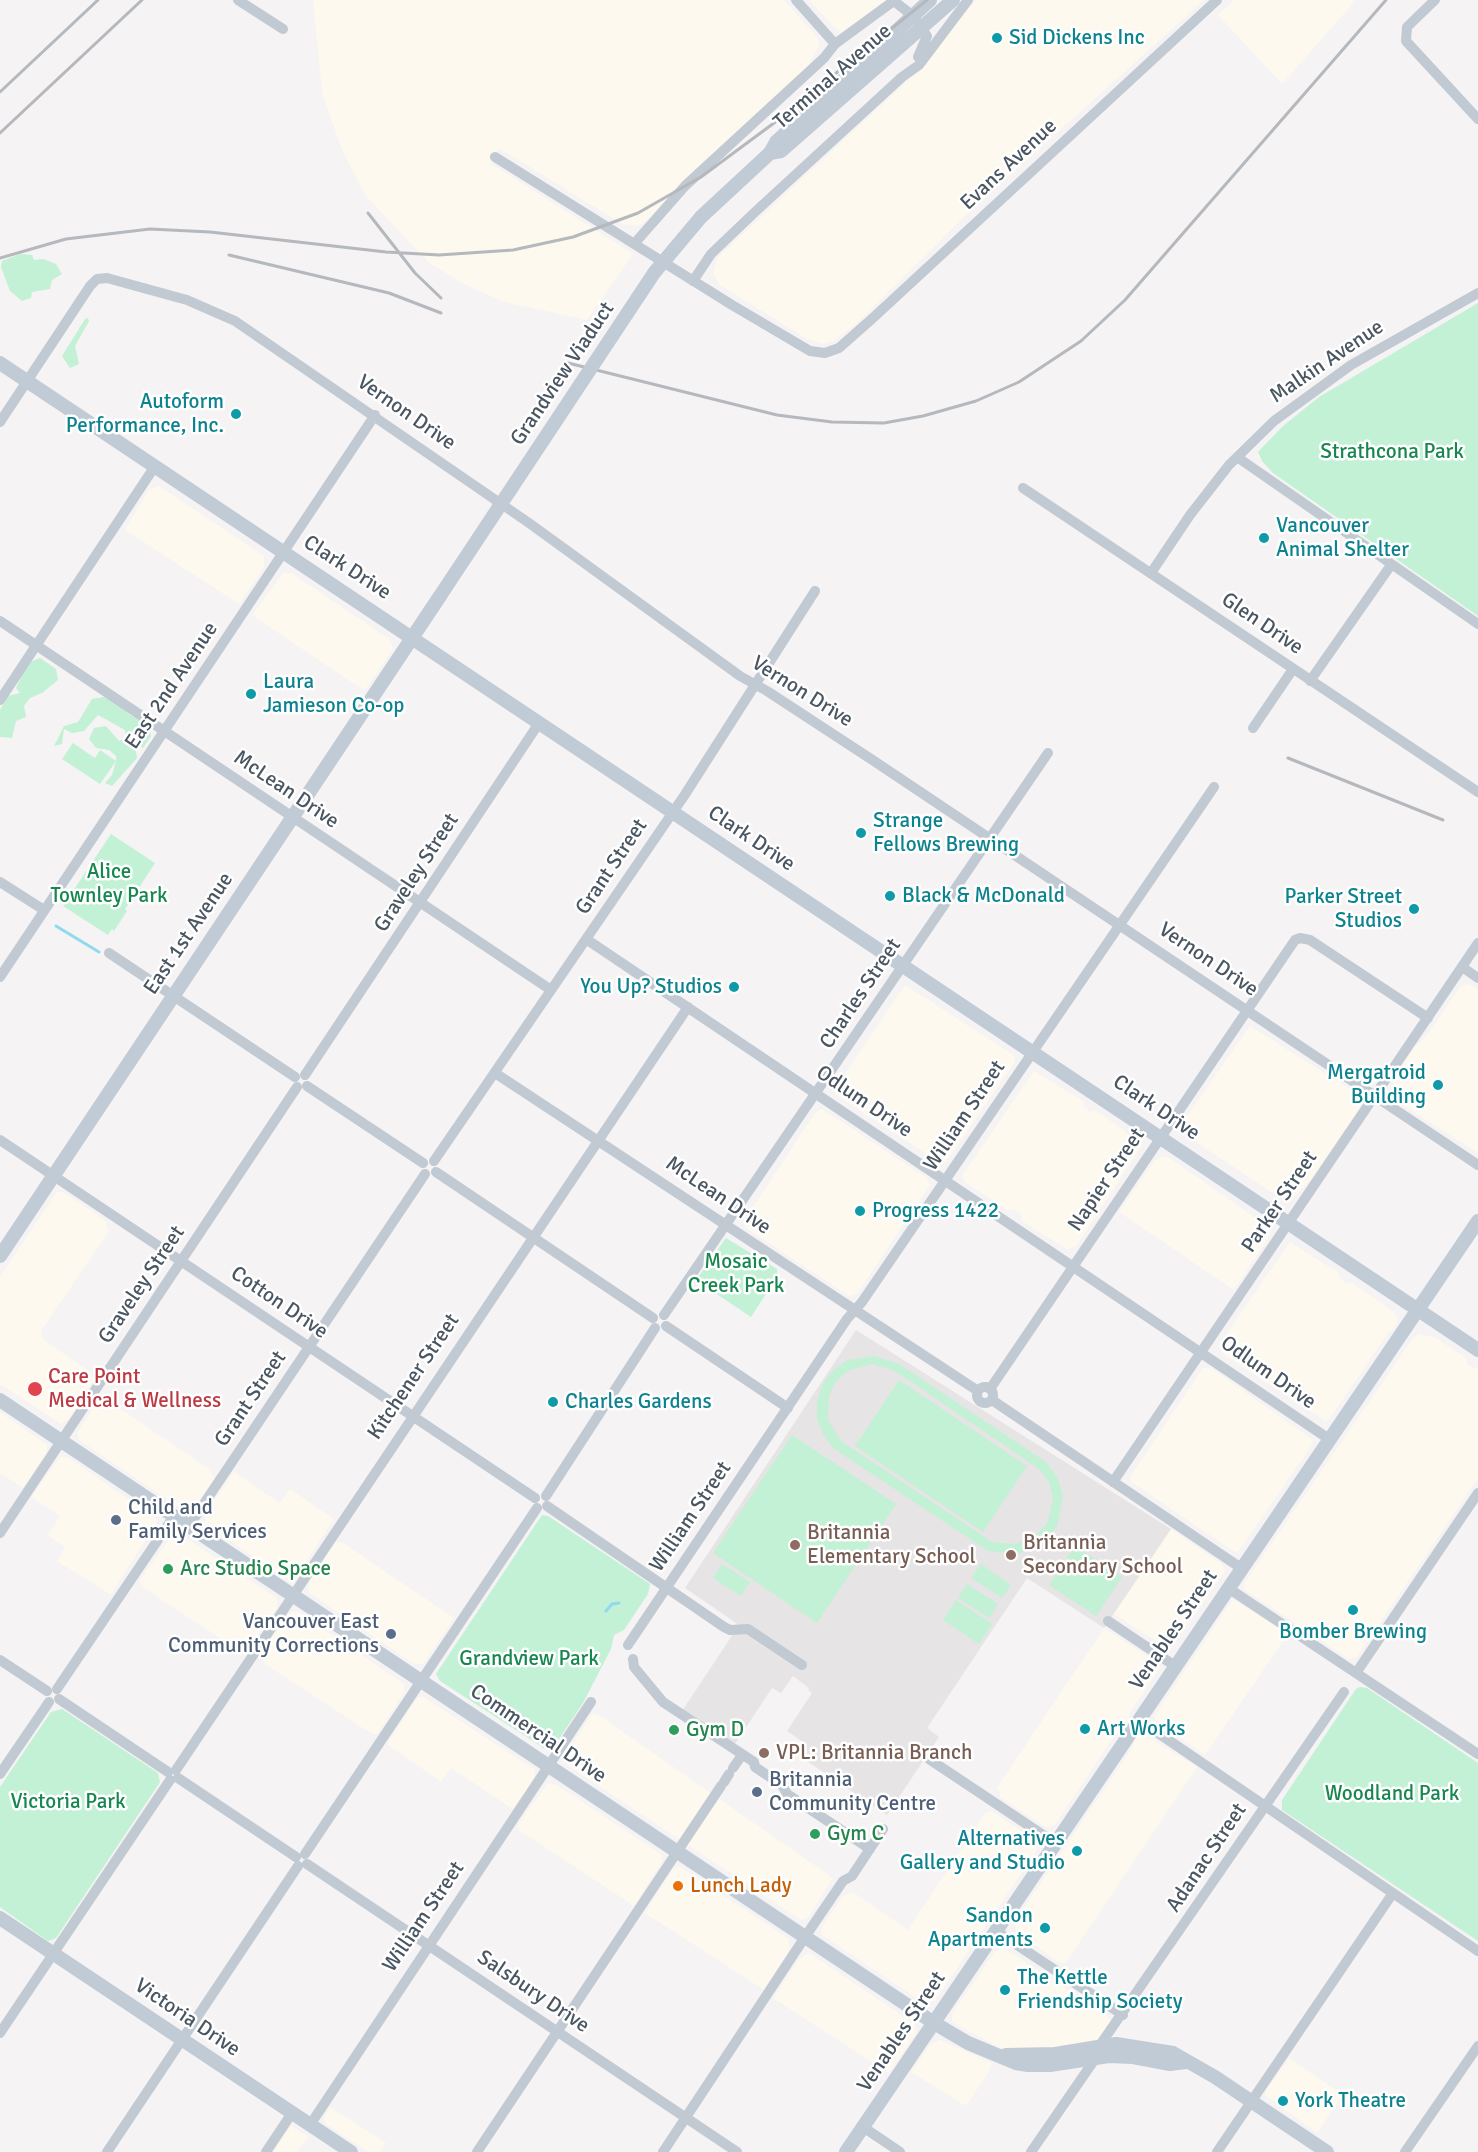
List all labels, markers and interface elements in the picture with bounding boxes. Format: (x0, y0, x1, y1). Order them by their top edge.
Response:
street label: Terminal Avenue (769, 19, 897, 135)
place label: Sid Dickens Inc (1009, 25, 1145, 51)
marker: Sid Dickens Inc (990, 31, 1004, 45)
street label: Evans Avenue (956, 114, 1062, 216)
street label: Grandview Viaduct (506, 298, 620, 450)
street label: Malkin Avenue (1265, 315, 1389, 409)
street label: Vernon Drive (352, 370, 460, 456)
place label: Autoform Performance, Inc. (66, 389, 224, 439)
marker: Autoform Performance, Inc. (229, 407, 243, 421)
park label: Strathcona Park (1320, 439, 1464, 465)
place label: Vancouver Animal Shelter (1276, 513, 1409, 563)
street label: Clark Drive (298, 530, 396, 606)
marker: Vancouver Animal Shelter (1257, 531, 1271, 545)
street label: Glen Drive (1216, 588, 1308, 660)
street label: East 2nd Avenue (120, 618, 224, 754)
street label: Vernon Drive (747, 651, 857, 733)
place label: Laura Jamieson Co-op (263, 669, 404, 719)
marker: Laura Jamieson Co-op (244, 687, 258, 701)
street label: McLean Drive (229, 746, 343, 834)
street label: Clark Drive (703, 801, 799, 877)
place label: Strange Fellows Brewing (873, 808, 1019, 858)
street label: Graveley Street (369, 809, 465, 937)
street label: Grant Street (571, 814, 653, 920)
marker: Strange Fellows Brewing (854, 826, 868, 840)
park label: Alice Townley Park (51, 859, 167, 909)
street label: East 1st Avenue (139, 868, 239, 1000)
place label: Black & McDonald (902, 883, 1065, 909)
place label: Parker Street Studios (1284, 884, 1402, 934)
marker: Black & McDonald (883, 889, 897, 903)
marker: Parker Street Studios (1407, 902, 1421, 916)
street label: Vernon Drive (1153, 917, 1263, 1003)
street label: Charles Street (815, 934, 907, 1054)
place label: You Up? Studios (580, 974, 722, 1000)
marker: You Up? Studios (727, 980, 741, 994)
street label: William Street (919, 1056, 1011, 1176)
place label: Mergatroid Building (1327, 1060, 1426, 1110)
street label: Odlum Drive (811, 1061, 917, 1143)
street label: Clark Drive (1108, 1070, 1204, 1146)
marker: Mergatroid Building (1431, 1078, 1445, 1092)
street label: Napier Street (1063, 1123, 1151, 1237)
street label: Parker Street (1237, 1146, 1323, 1258)
street label: McLean Drive (661, 1152, 775, 1240)
place label: Progress 1422 (872, 1198, 999, 1224)
marker: Progress 1422 (853, 1204, 867, 1218)
street label: Graveley Street (93, 1221, 191, 1349)
park label: Mosaic Creek Park (688, 1249, 784, 1299)
street label: Cotton Drive (226, 1261, 332, 1345)
street label: Kitchener Street (363, 1309, 465, 1445)
street label: Odlum Drive (1215, 1331, 1321, 1415)
street label: Grant Street (210, 1346, 292, 1452)
place label: Care Point Medical & Wellness (48, 1364, 221, 1414)
marker: Care Point Medical & Wellness (26, 1380, 44, 1398)
place label: Charles Gardens (565, 1389, 712, 1415)
marker: Charles Gardens (546, 1395, 560, 1409)
street label: William Street (645, 1457, 737, 1577)
place label: Child and Family Services (128, 1495, 267, 1545)
marker: Child and Family Services (109, 1513, 123, 1527)
place label: Britannia Elementary School (807, 1520, 976, 1570)
place label: Britannia Secondary School (1023, 1530, 1183, 1580)
marker: Britannia Elementary School (788, 1538, 802, 1552)
marker: Britannia Secondary School (1004, 1548, 1018, 1562)
place label: Arc Studio Space (180, 1556, 331, 1582)
marker: Arc Studio Space (161, 1562, 175, 1576)
street label: Venables Street (1125, 1565, 1223, 1695)
marker: Bomber Brewing (1346, 1603, 1360, 1617)
place label: Vancouver East Community Corrections (168, 1609, 379, 1659)
place label: Bomber Brewing (1279, 1619, 1427, 1645)
marker: Vancouver East Community Corrections (384, 1627, 398, 1641)
park label: Grandview Park (459, 1646, 599, 1672)
street label: Commercial Drive (465, 1679, 611, 1789)
place label: Art Works (1097, 1716, 1185, 1742)
place label: Gym D (686, 1717, 744, 1743)
marker: Art Works (1078, 1722, 1092, 1736)
marker: Gym D (667, 1723, 681, 1737)
place label: VPL: Britannia Branch (776, 1740, 972, 1766)
marker: VPL: Britannia Branch (757, 1746, 771, 1760)
place label: Britannia Community Centre (769, 1767, 936, 1817)
park label: Woodland Park (1325, 1781, 1459, 1807)
marker: Britannia Community Centre (750, 1785, 764, 1799)
park label: Victoria Park (10, 1789, 126, 1815)
street label: Adanac Street (1161, 1799, 1253, 1917)
place label: Gym C (827, 1821, 884, 1847)
place label: Alternatives Gallery and Studio (900, 1826, 1065, 1876)
marker: Gym C (808, 1827, 822, 1841)
marker: Alternatives Gallery and Studio (1070, 1844, 1084, 1858)
street label: William Street (378, 1857, 470, 1977)
place label: Lunch Lady (690, 1873, 792, 1899)
marker: Lunch Lady (671, 1879, 685, 1893)
place label: Sandon Apartments (928, 1903, 1033, 1953)
marker: Sandon Apartments (1038, 1921, 1052, 1935)
street label: Salsbury Drive (472, 1945, 594, 2039)
place label: The Kettle Friendship Society (1017, 1965, 1183, 2015)
street label: Venables Street (853, 1967, 951, 2097)
street label: Victoria Drive (129, 1974, 245, 2062)
marker: The Kettle Friendship Society (998, 1983, 1012, 1997)
place label: York Theatre (1295, 2088, 1406, 2114)
marker: York Theatre (1276, 2094, 1290, 2108)

